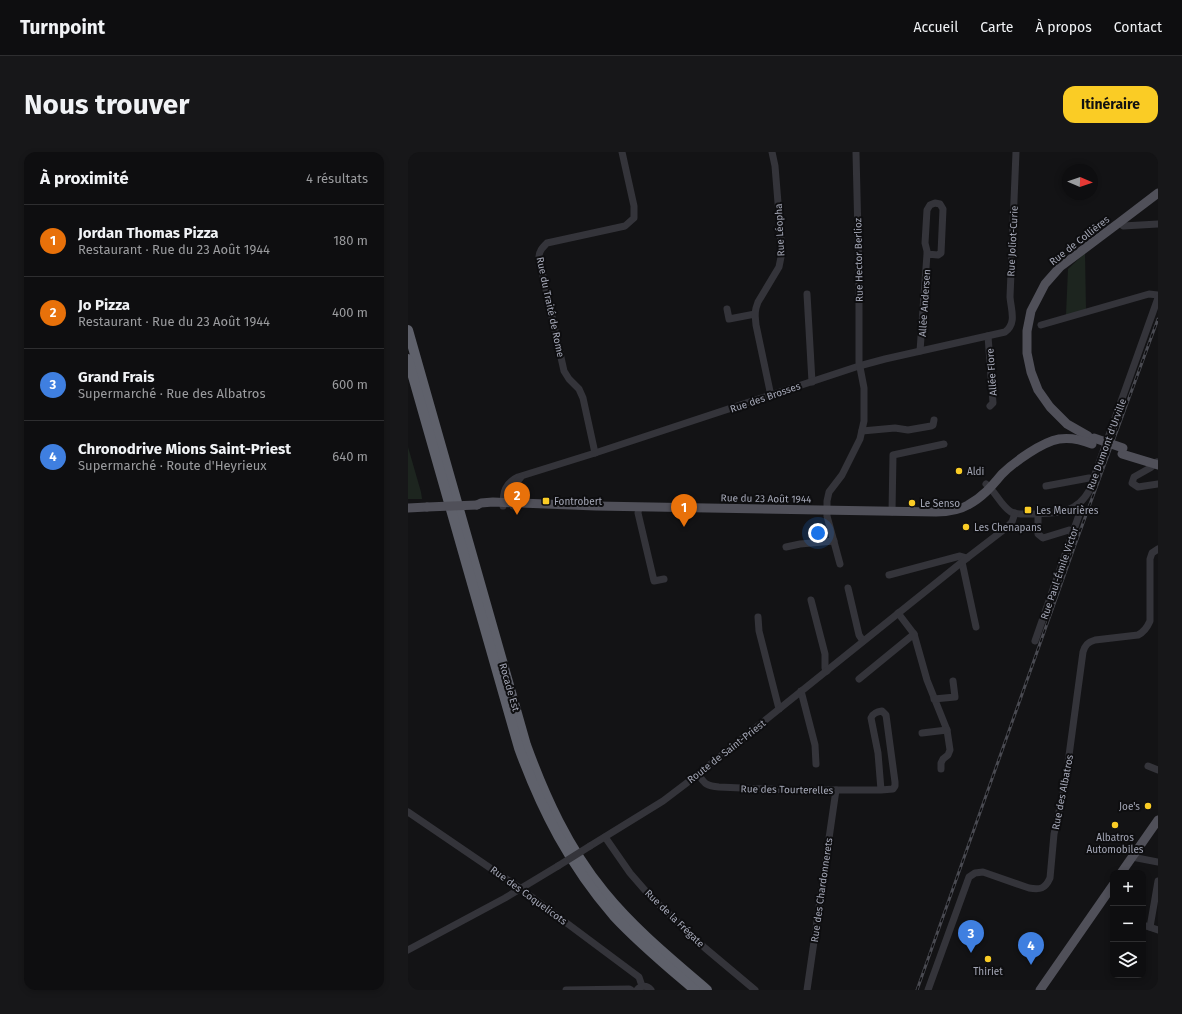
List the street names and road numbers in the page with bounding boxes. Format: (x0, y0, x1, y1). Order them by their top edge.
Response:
street label: Rue Léopha (773, 203, 787, 257)
street label: Rue Joliot-Curie (1005, 205, 1021, 277)
street label: Rue de Collières (1047, 213, 1112, 268)
street label: Rue Hector Berlioz (852, 217, 866, 302)
street label: Rue du Traité de Rome (534, 256, 567, 359)
street label: Allée Andersen (917, 269, 933, 337)
street label: Allée Flore (984, 348, 1000, 396)
street label: Rue des Brosses (729, 380, 802, 416)
street label: Rue Dumont d'Urville (1085, 397, 1129, 492)
street label: Rue du 23 Août 1944 (721, 492, 812, 506)
street label: Rue Paul-Émile Victor (1037, 525, 1082, 621)
street label: Rocade Est (496, 662, 522, 713)
street label: Route de Saint-Priest (685, 717, 768, 786)
street label: Rue des Albatros (1050, 753, 1076, 831)
street label: Rue des Tourterelles (741, 783, 834, 797)
street label: Rue des Chardonnerets (809, 837, 835, 943)
street label: Rue des Coquelicots (488, 864, 569, 928)
street label: Rue de la Frégate (642, 887, 707, 950)

